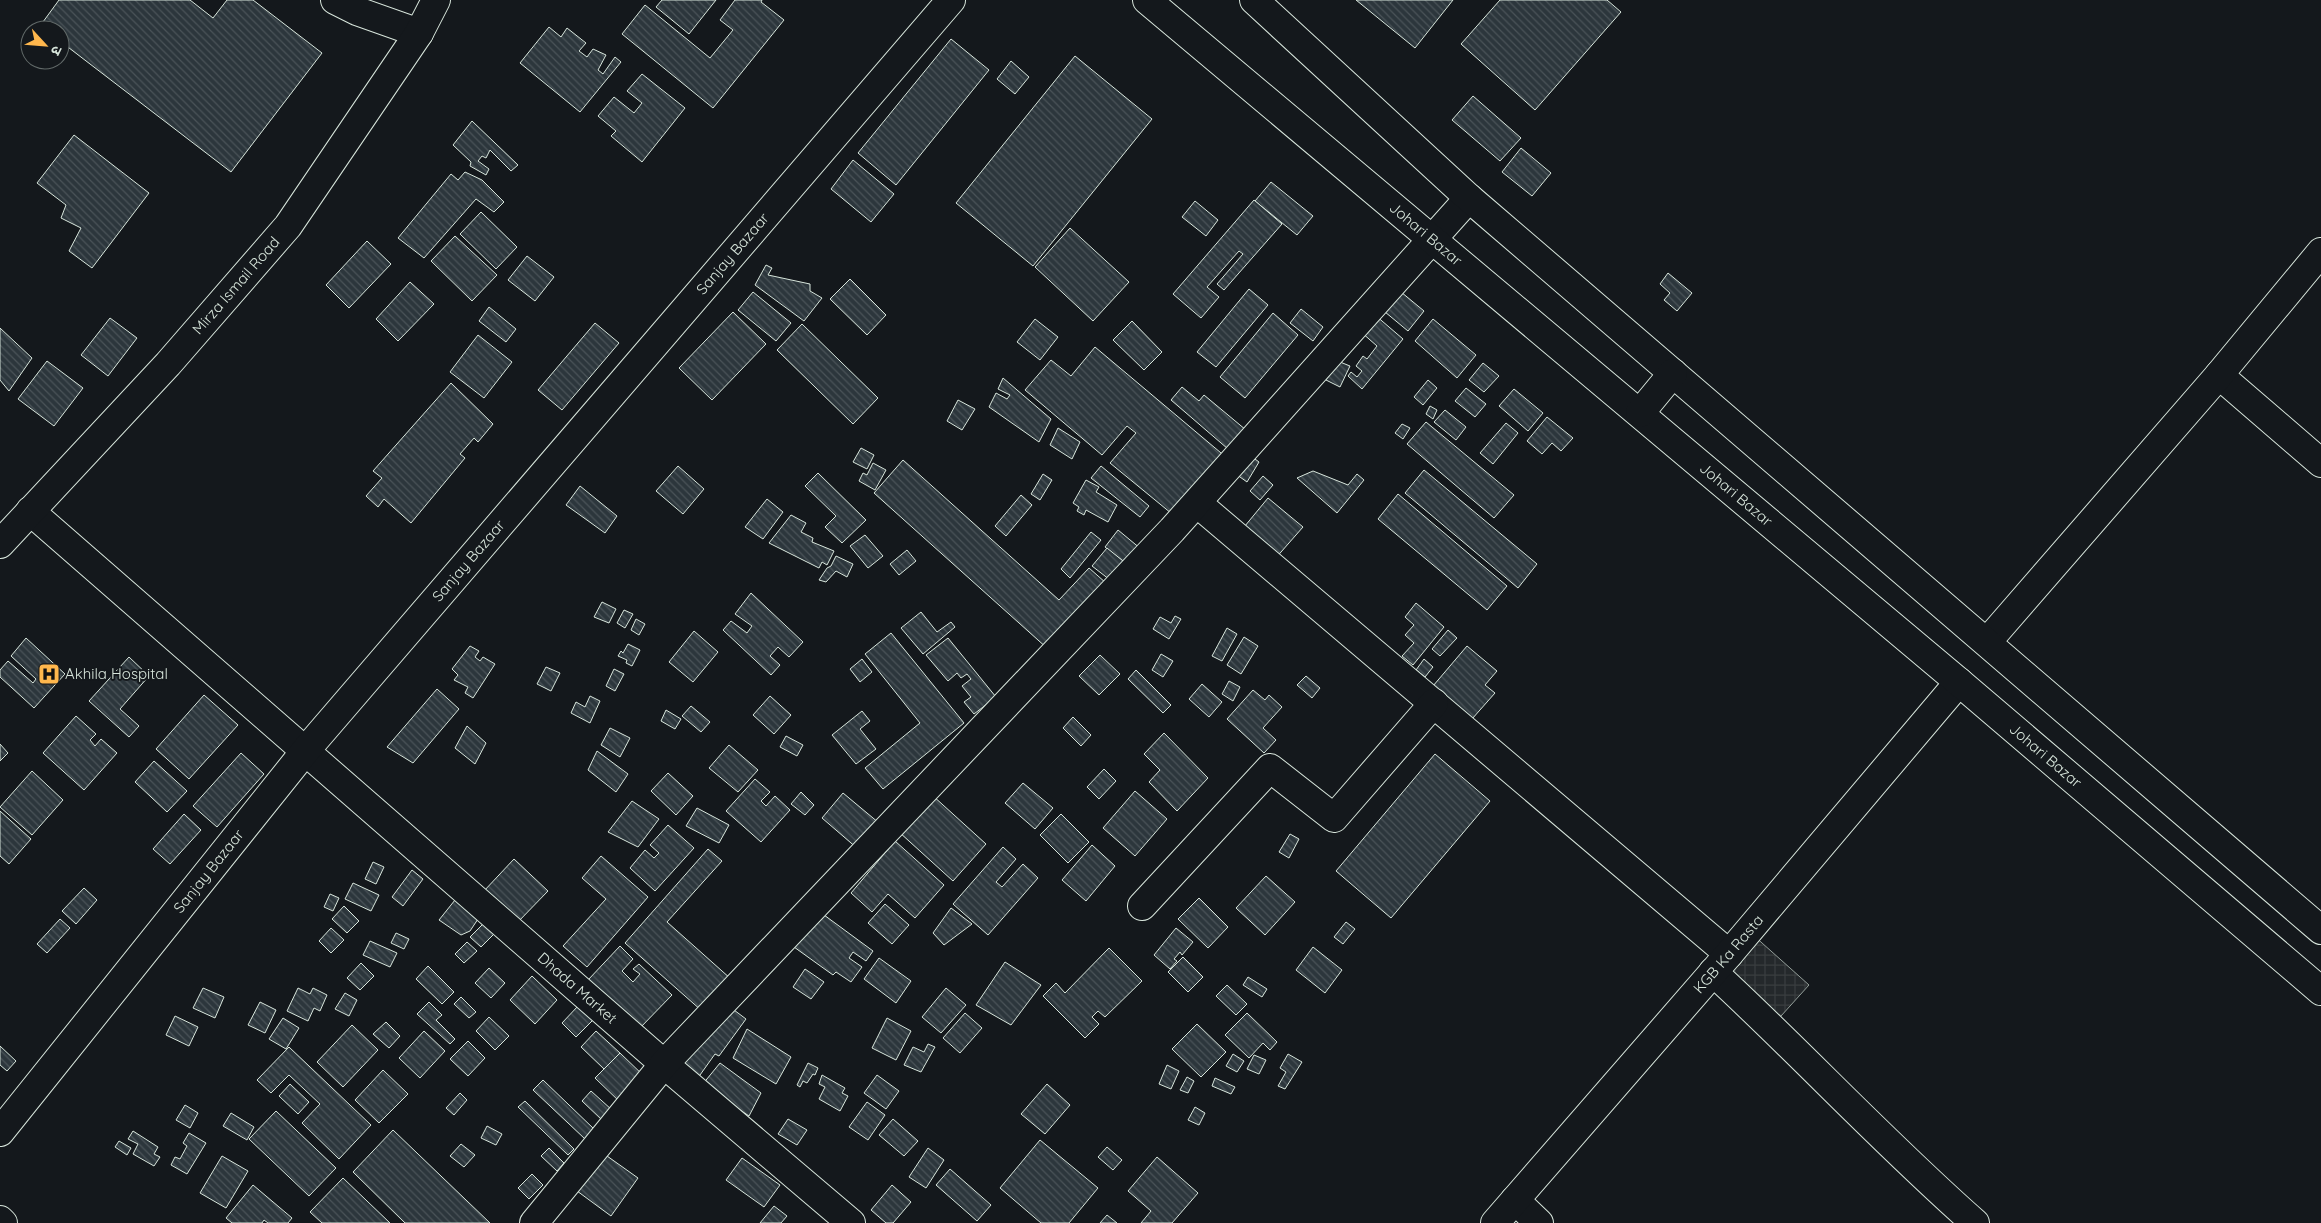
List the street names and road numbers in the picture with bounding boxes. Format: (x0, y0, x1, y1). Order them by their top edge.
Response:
street label: Johari Bazar (1386, 198, 1467, 270)
street label: Sanjay Bazaar (692, 208, 773, 298)
street label: Mirza Ismail Road (188, 233, 283, 338)
street label: Johari Bazar (1696, 458, 1777, 530)
street label: Sanjay Bazaar (428, 515, 509, 605)
street label: Johari Bazar (2006, 719, 2086, 792)
street label: Sanjay Bazaar (169, 825, 248, 917)
street label: KGB Ka Rasta (1689, 911, 1767, 997)
street label: Dhada Market (534, 948, 621, 1028)

